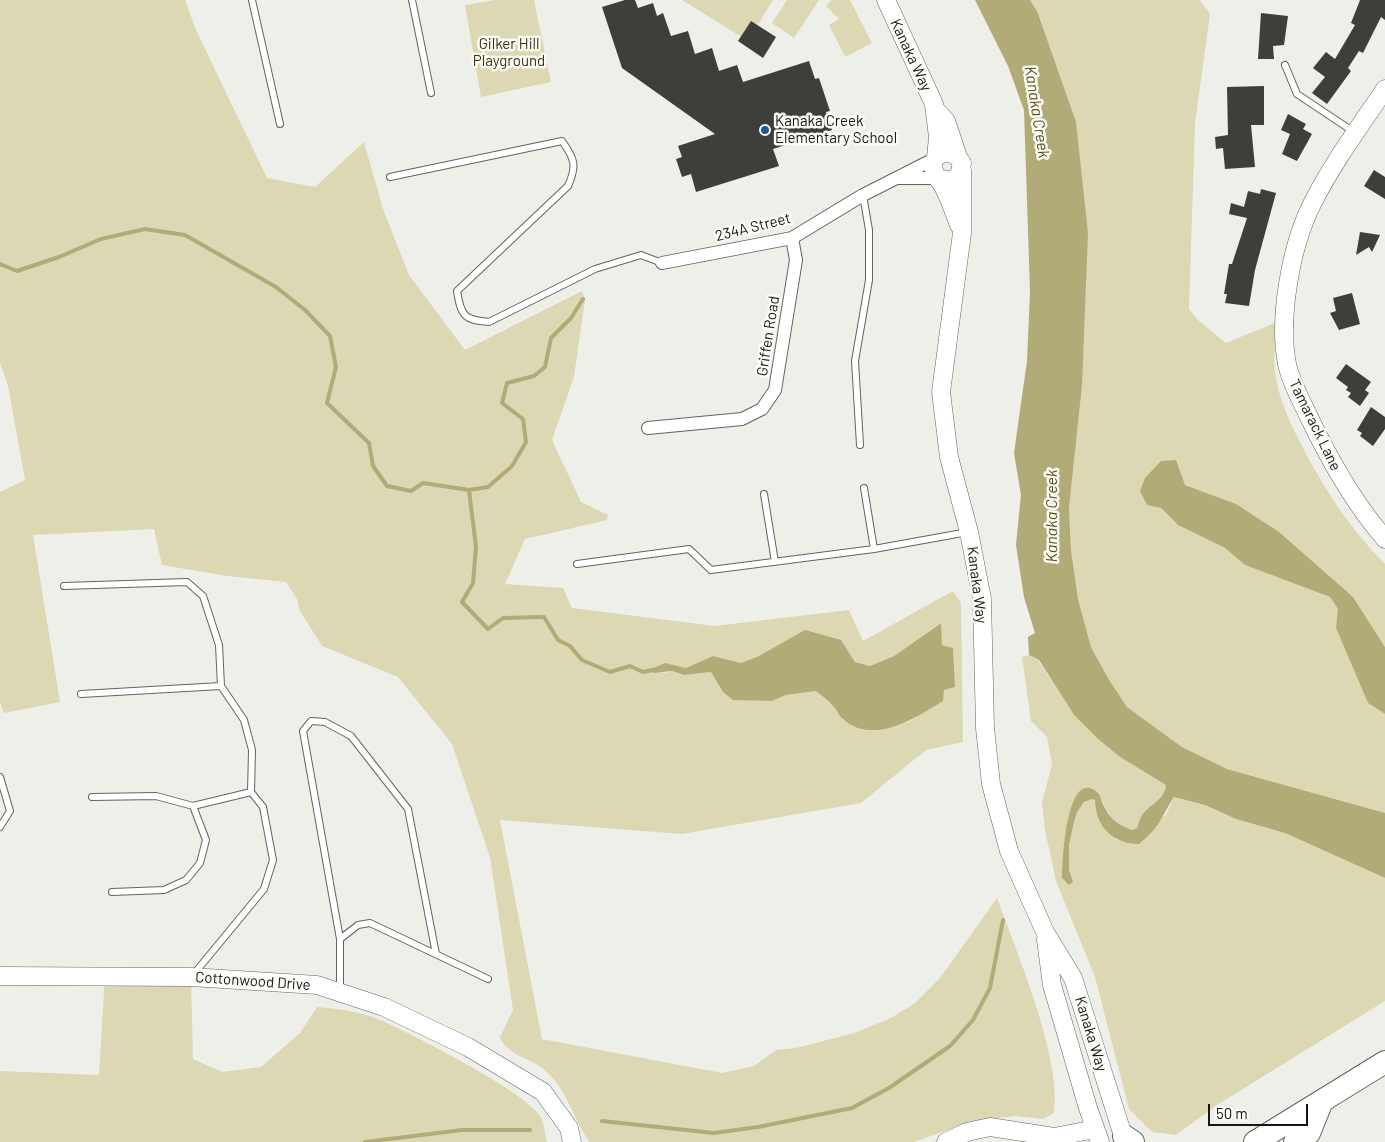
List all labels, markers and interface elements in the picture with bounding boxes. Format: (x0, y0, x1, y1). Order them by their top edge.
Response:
street label: Kanaka Way (886, 16, 936, 94)
park label: Gilker Hill Playground (473, 35, 545, 70)
water label: Kanaka Creek (1020, 65, 1054, 159)
place label: Kanaka Creek Elementary School (775, 112, 897, 147)
marker: Kanaka Creek Elementary School (759, 124, 771, 136)
street label: 234A Street (713, 209, 793, 245)
street label: Griffen Road (753, 295, 783, 377)
street label: Tamarack Lane (1285, 376, 1345, 474)
water label: Kanaka Creek (1042, 469, 1062, 563)
street label: Kanaka Way (963, 545, 991, 625)
street label: Cottonwood Drive (195, 968, 311, 994)
street label: Kanaka Way (1071, 994, 1111, 1074)
scale bar (1210, 1094, 1310, 1126)
text: 50 m (1216, 1104, 1248, 1122)

